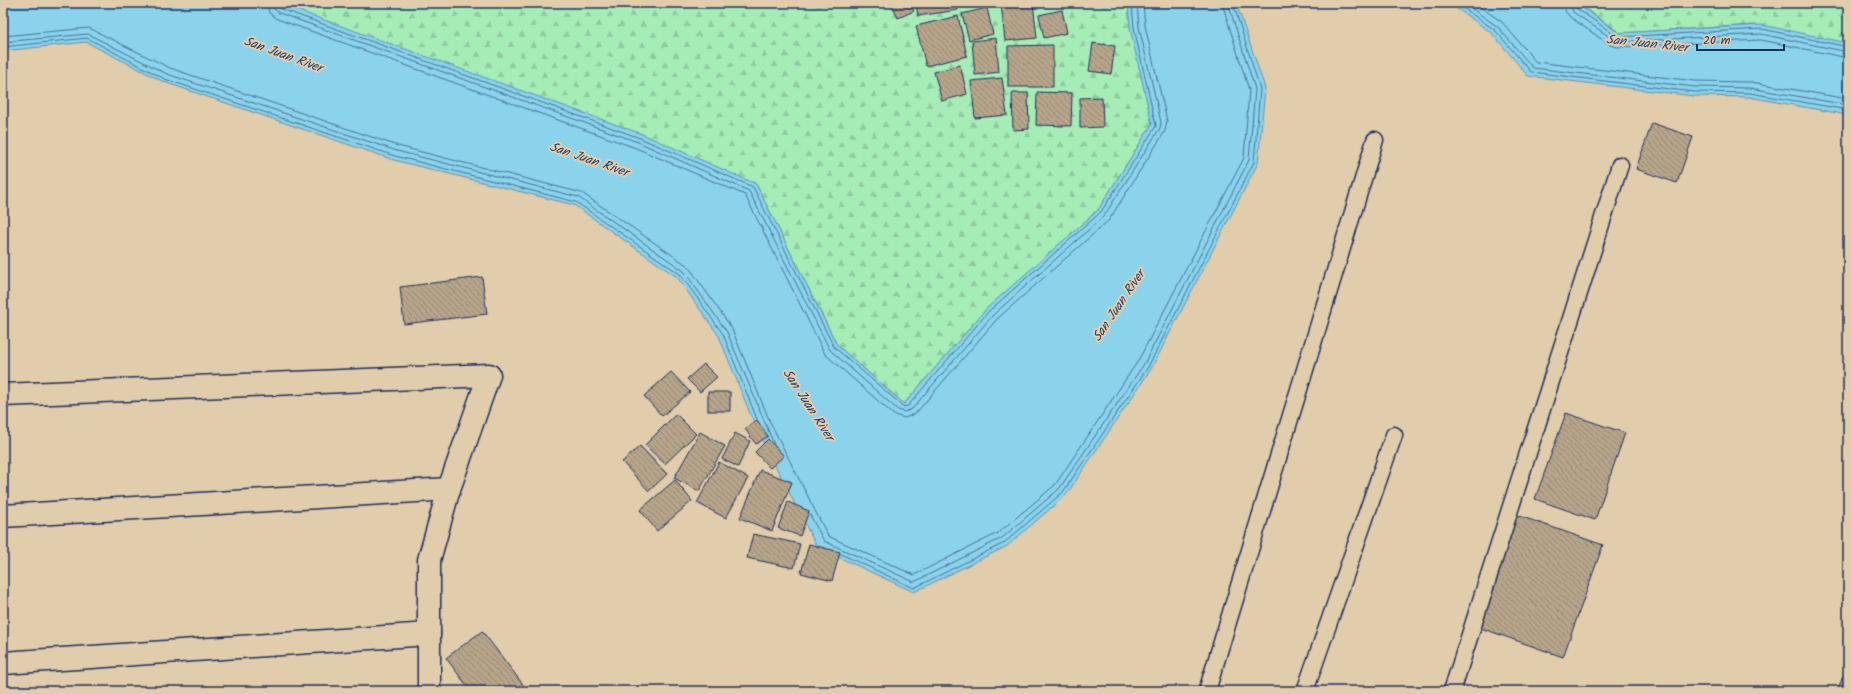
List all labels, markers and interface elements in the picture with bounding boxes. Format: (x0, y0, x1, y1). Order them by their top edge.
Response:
scale bar (1697, 26, 1784, 52)
water label: San Juan River (1605, 29, 1692, 59)
water label: San Juan River (241, 31, 328, 80)
text: 20 m (1703, 31, 1731, 50)
water label: San Juan River (547, 137, 634, 184)
water label: San Juan River (1087, 264, 1152, 346)
water label: San Juan River (777, 365, 841, 447)

